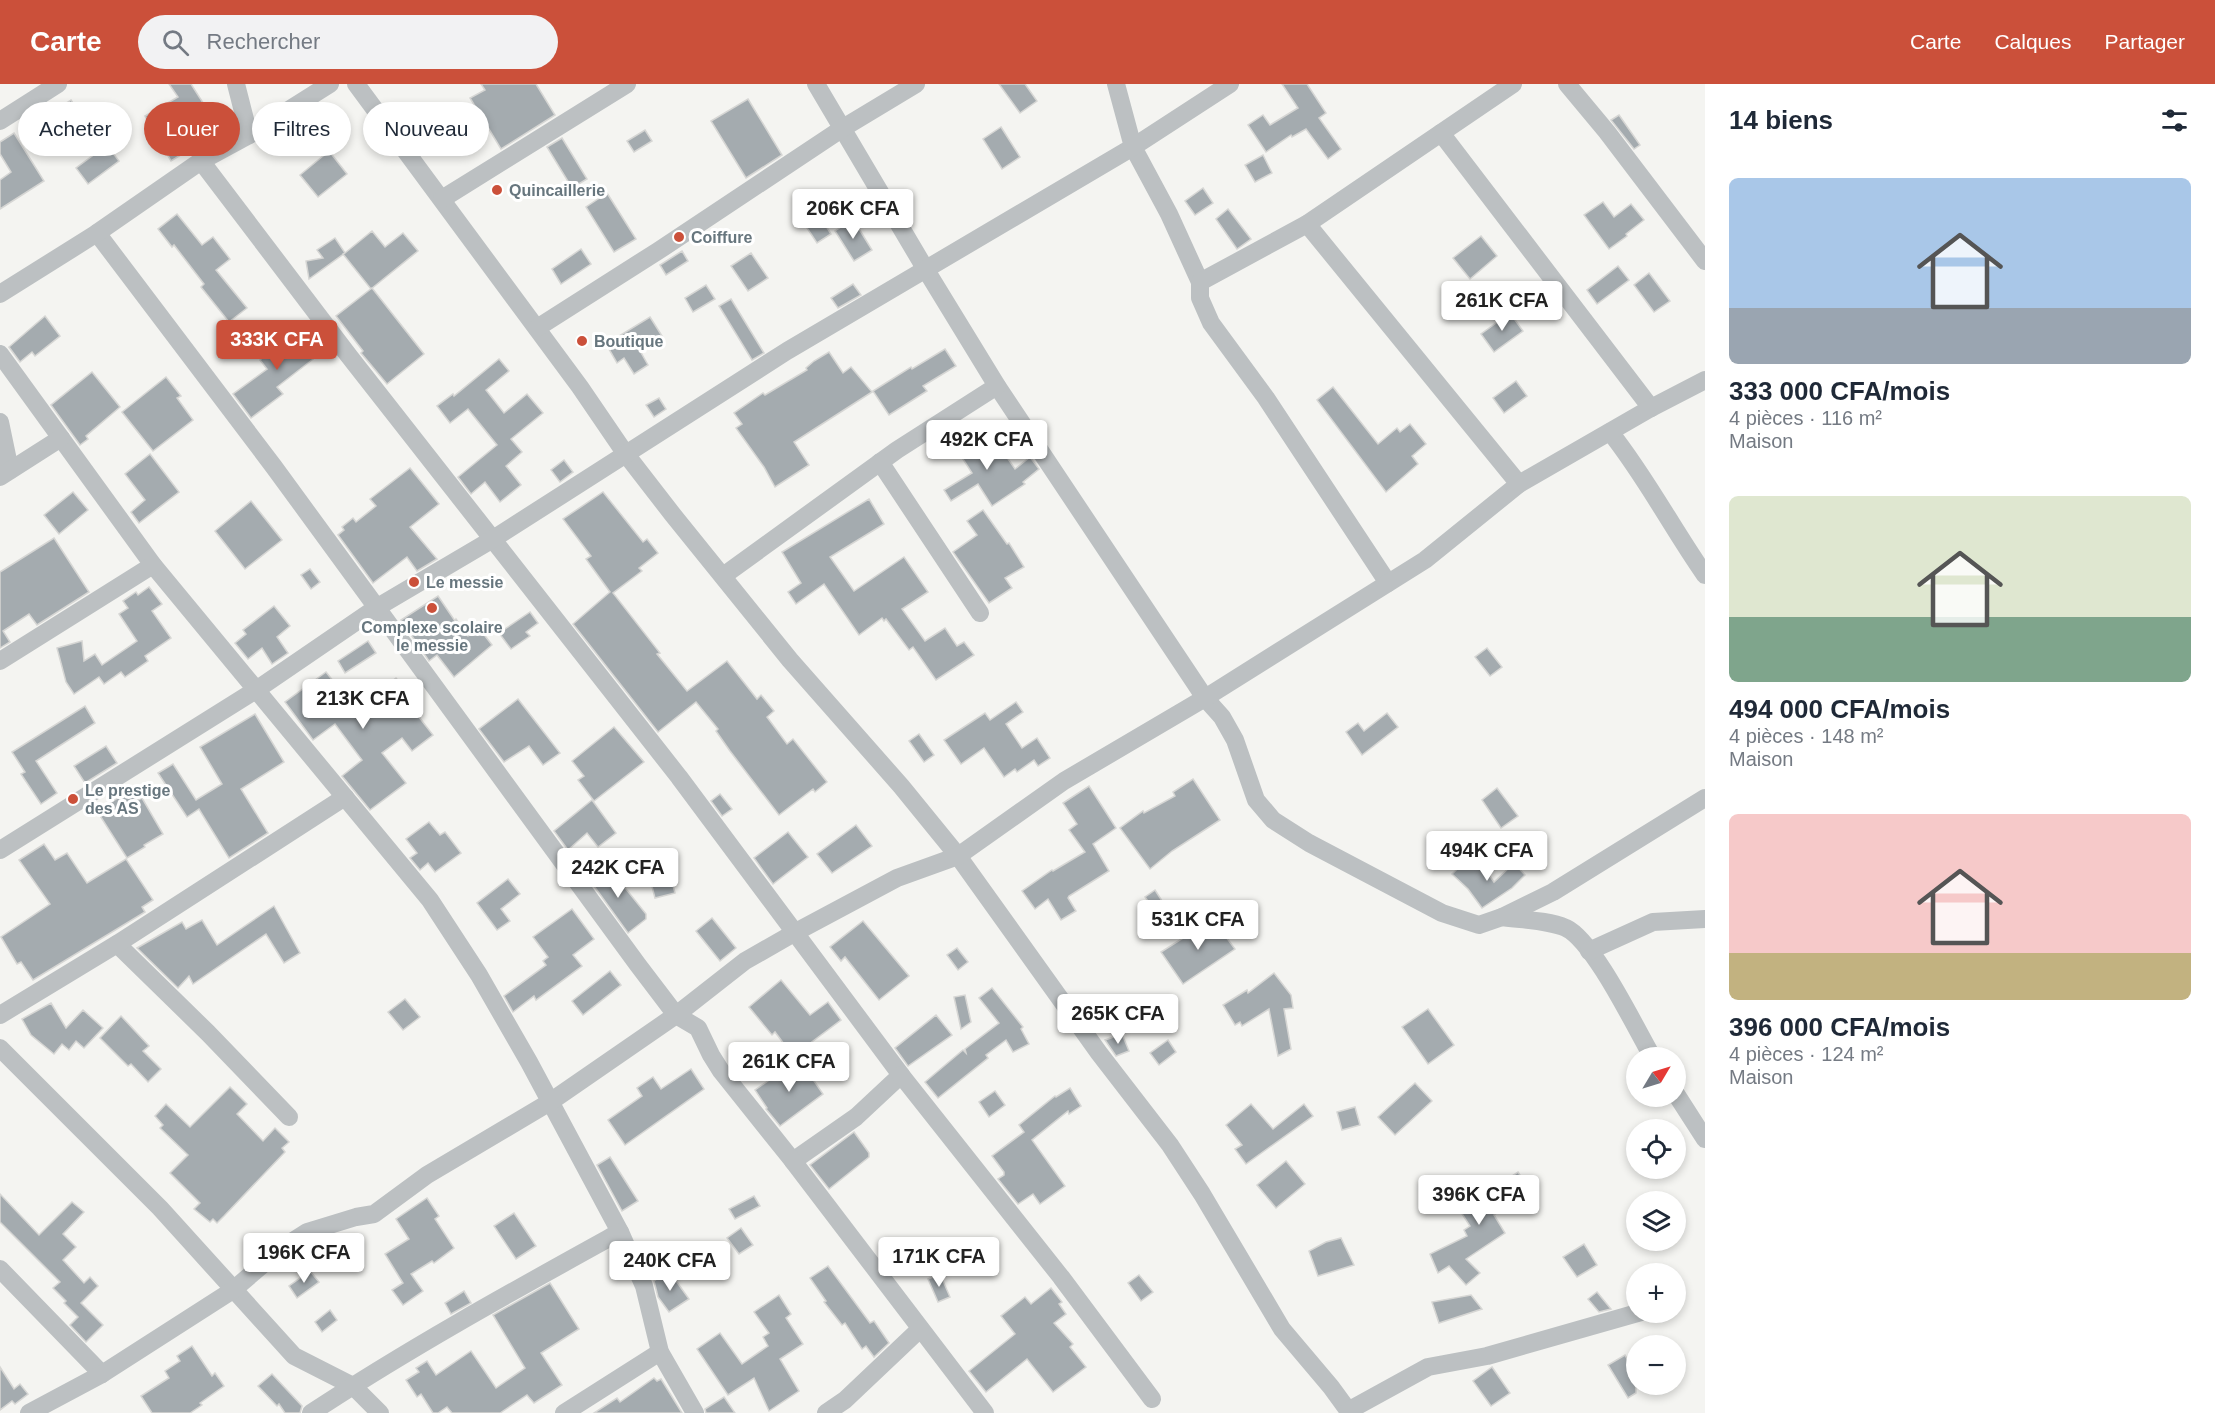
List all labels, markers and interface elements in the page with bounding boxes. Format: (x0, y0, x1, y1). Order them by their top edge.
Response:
search box (138, 15, 558, 69)
text: Carte (30, 26, 102, 57)
icon: search (159, 26, 192, 59)
text: Rechercher (207, 29, 320, 54)
text: Carte (1910, 30, 1961, 53)
text: Calques (1994, 30, 2071, 53)
text: Partager (2104, 30, 2185, 53)
chip: Acheter (18, 102, 132, 156)
chip: Louer (144, 102, 240, 156)
chip: Filtres (252, 102, 351, 156)
chip: Nouveau (363, 102, 489, 156)
icon: filters (2158, 104, 2191, 137)
text: 14 biens (1729, 105, 1833, 135)
place label: Quincaillerie (509, 182, 605, 199)
marker: Quincaillerie (490, 183, 504, 197)
pin: 206K CFA (791, 189, 915, 240)
text: 206K CFA (806, 197, 900, 219)
icon: home (1906, 217, 2014, 325)
place label: Coiffure (691, 229, 752, 246)
marker: Coiffure (672, 230, 686, 244)
pin: 261K CFA (1440, 281, 1564, 332)
text: 261K CFA (1455, 289, 1549, 311)
pin: 333K CFA (215, 320, 339, 371)
text: 333K CFA (230, 328, 324, 350)
place label: Boutique (594, 333, 663, 350)
marker: Boutique (575, 334, 589, 348)
text: 333 000 CFA/mois (1729, 376, 1950, 406)
text: 4 pièces · 116 m² (1729, 407, 1882, 429)
pin: 492K CFA (925, 420, 1049, 471)
text: 492K CFA (940, 428, 1034, 450)
text: Maison (1729, 430, 1793, 452)
icon: home (1906, 535, 2014, 643)
place label: Le messie (426, 574, 503, 591)
marker: Le messie (407, 575, 421, 589)
marker: Complexe scolaire le messie (425, 601, 439, 615)
place label: Complexe scolaire le messie (361, 619, 503, 654)
pin: 213K CFA (301, 679, 425, 730)
text: 213K CFA (316, 687, 410, 709)
text: 494 000 CFA/mois (1729, 694, 1950, 724)
text: 4 pièces · 148 m² (1729, 725, 1884, 747)
text: Maison (1729, 748, 1793, 770)
place label: Le prestige des AS (85, 782, 170, 817)
marker: Le prestige des AS (66, 792, 80, 806)
pin: 494K CFA (1425, 831, 1549, 882)
text: 494K CFA (1440, 839, 1534, 861)
pin: 242K CFA (556, 848, 680, 899)
icon: home (1906, 853, 2014, 961)
text: 242K CFA (571, 856, 665, 878)
pin: 531K CFA (1136, 900, 1260, 951)
text: 531K CFA (1151, 908, 1245, 930)
pin: 265K CFA (1056, 994, 1180, 1045)
text: 265K CFA (1071, 1002, 1165, 1024)
text: 396 000 CFA/mois (1729, 1012, 1950, 1042)
pin: 261K CFA (727, 1042, 851, 1093)
text: 4 pièces · 124 m² (1729, 1043, 1884, 1065)
north arrow (1626, 1047, 1686, 1107)
map controls (1626, 1047, 1686, 1395)
text: 261K CFA (742, 1050, 836, 1072)
text: Maison (1729, 1066, 1793, 1088)
button: locate (1626, 1119, 1686, 1179)
pin: 396K CFA (1417, 1175, 1541, 1226)
text: 396K CFA (1432, 1183, 1526, 1205)
button: layers (1626, 1191, 1686, 1251)
pin: 196K CFA (242, 1233, 366, 1284)
pin: 171K CFA (877, 1237, 1001, 1288)
text: 196K CFA (257, 1241, 351, 1263)
pin: 240K CFA (608, 1241, 732, 1292)
text: 171K CFA (892, 1245, 986, 1267)
text: 240K CFA (623, 1249, 717, 1271)
button: + (1626, 1263, 1686, 1323)
button: − (1626, 1335, 1686, 1395)

